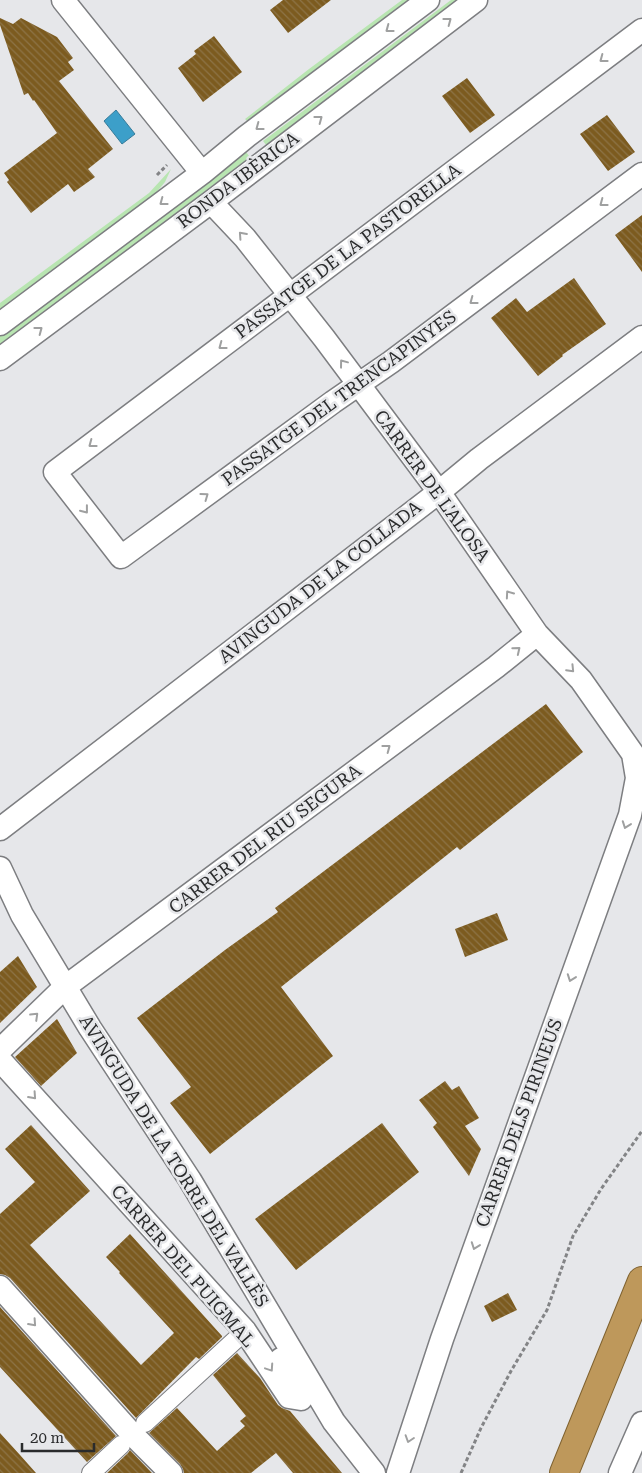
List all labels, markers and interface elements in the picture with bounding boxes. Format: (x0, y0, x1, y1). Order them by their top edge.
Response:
one-way arrow (442, 18, 452, 27)
one-way arrow (386, 24, 395, 32)
one-way arrow (599, 53, 609, 62)
one-way arrow (313, 117, 322, 125)
one-way arrow (255, 121, 265, 130)
street label: RONDA IBÈRICA (173, 127, 303, 232)
street label: PASSATGE DE LA PASTORELLA (231, 158, 465, 342)
one-way arrow (160, 197, 169, 205)
one-way arrow (599, 197, 609, 206)
one-way arrow (239, 232, 248, 241)
one-way arrow (470, 295, 479, 303)
street label: PASSATGE DEL TRENCAPINYES (218, 306, 460, 490)
one-way arrow (33, 327, 42, 335)
one-way arrow (218, 340, 228, 349)
one-way arrow (340, 360, 348, 369)
street label: CARRER DE L'ALOSA (370, 406, 495, 566)
one-way arrow (88, 438, 98, 447)
one-way arrow (199, 493, 209, 502)
street label: AVINGUDA DE LA COLLADA (214, 496, 425, 667)
one-way arrow (79, 504, 88, 514)
one-way arrow (506, 590, 515, 600)
one-way arrow (511, 647, 520, 656)
one-way arrow (565, 664, 574, 673)
one-way arrow (381, 746, 390, 754)
street label: CARRER DEL RIU SEGURA (165, 759, 365, 918)
one-way arrow (622, 820, 632, 829)
one-way arrow (567, 973, 577, 982)
street label: AVINGUDA DE LA TORRE DEL VALLÈS (75, 1011, 273, 1311)
one-way arrow (29, 1013, 38, 1022)
street label: CARRER DELS PIRINEUS (471, 1016, 566, 1230)
one-way arrow (27, 1091, 36, 1100)
street label: CARRER DEL PUIGMAL (107, 1180, 259, 1351)
one-way arrow (471, 1241, 481, 1250)
one-way arrow (27, 1317, 36, 1326)
one-way arrow (264, 1362, 273, 1372)
scale bar (22, 1420, 95, 1452)
text: 20 m (30, 1429, 65, 1447)
one-way arrow (405, 1434, 415, 1442)

